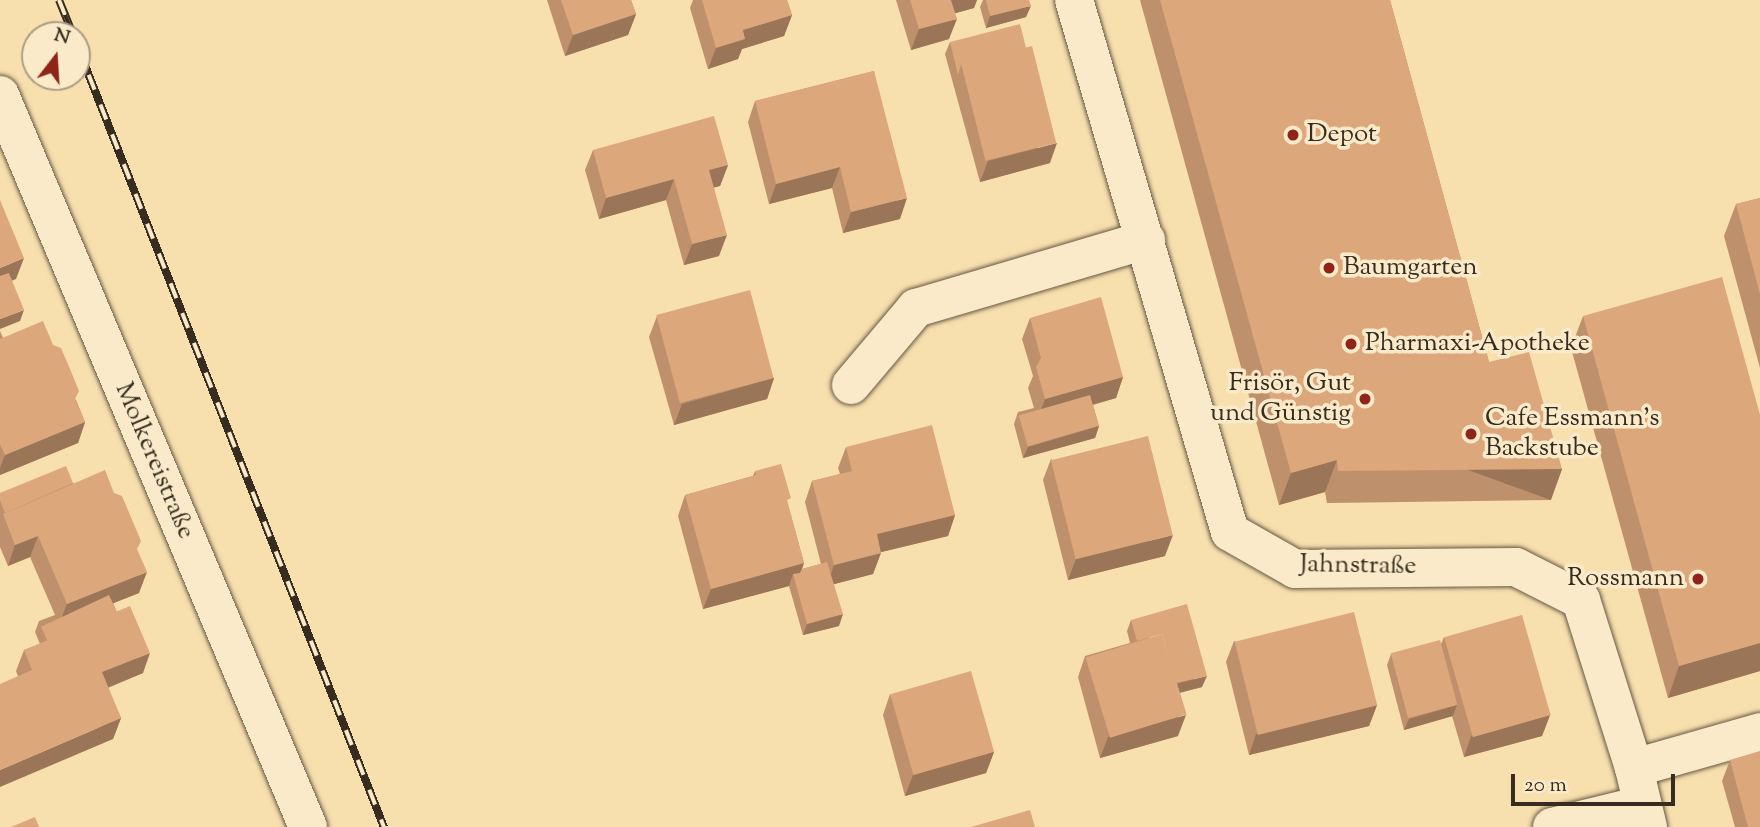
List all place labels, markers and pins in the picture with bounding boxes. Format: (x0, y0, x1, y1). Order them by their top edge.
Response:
place label: Depot (1307, 119, 1377, 151)
marker: Depot (1285, 127, 1301, 143)
place label: Baumgarten (1343, 252, 1478, 284)
marker: Baumgarten (1321, 260, 1337, 276)
place label: Pharmaxi-Apotheke (1365, 328, 1590, 360)
marker: Pharmaxi-Apotheke (1343, 336, 1359, 352)
place label: Frisör, Gut und Günstig (1210, 368, 1351, 430)
marker: Frisör, Gut und Günstig (1357, 391, 1373, 407)
place label: Cafe Essmann's Backstube (1485, 403, 1660, 464)
marker: Cafe Essmann's Backstube (1463, 426, 1479, 442)
place label: Rossmann (1567, 563, 1684, 595)
marker: Rossmann (1690, 571, 1706, 587)

